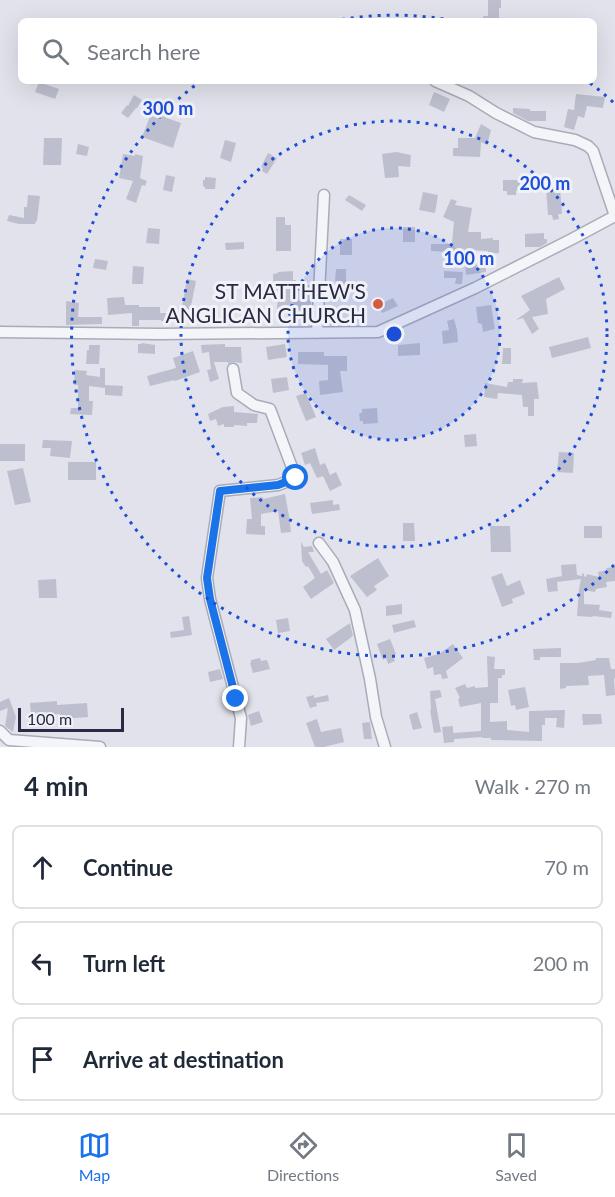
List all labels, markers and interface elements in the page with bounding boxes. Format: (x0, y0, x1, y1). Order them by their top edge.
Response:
search box (18, 18, 597, 84)
icon: search (39, 35, 72, 68)
text: Search here (87, 38, 200, 65)
text: 300 m (143, 97, 193, 119)
text: 200 m (520, 172, 570, 194)
text: 100 m (444, 247, 494, 269)
place label: ST MATTHEW'S ANGLICAN CHURCH (166, 278, 366, 327)
marker: ST MATTHEW'S ANGLICAN CHURCH (371, 297, 385, 311)
centre of rings (384, 324, 404, 344)
route start (282, 464, 308, 490)
route end (222, 685, 248, 711)
scale bar (18, 705, 124, 732)
text: 100 m (27, 709, 72, 728)
text: 4 min (24, 770, 88, 802)
text: Walk · 270 m (475, 774, 591, 798)
icon: ahead (26, 851, 59, 884)
text: Continue (83, 854, 173, 881)
text: 70 m (544, 855, 589, 879)
icon: left (26, 947, 59, 980)
text: Turn left (83, 950, 165, 977)
text: 200 m (533, 951, 589, 975)
icon: arrive (26, 1043, 59, 1076)
text: Arrive at destination (83, 1046, 284, 1073)
tab: Map (78, 1129, 111, 1184)
tab: Directions (267, 1129, 339, 1184)
tab: Saved (495, 1129, 537, 1184)

